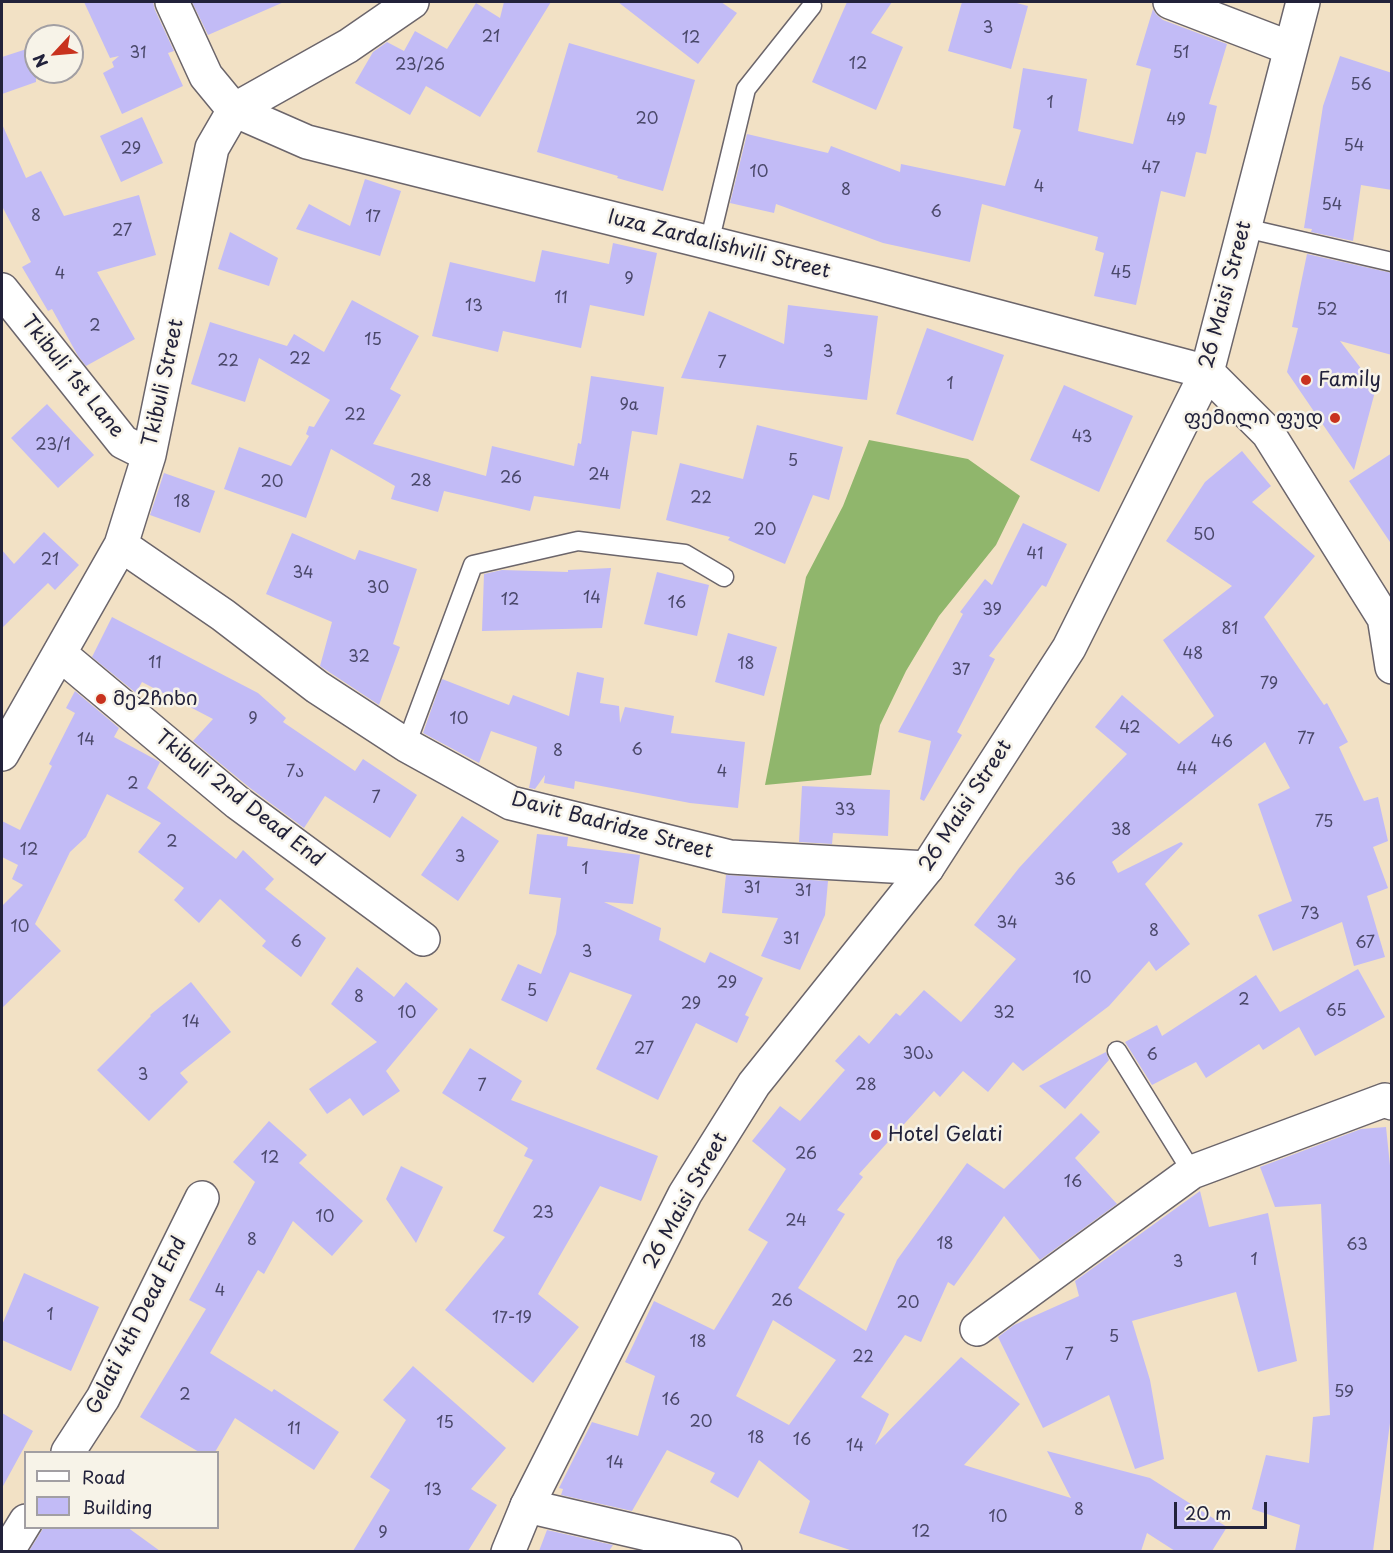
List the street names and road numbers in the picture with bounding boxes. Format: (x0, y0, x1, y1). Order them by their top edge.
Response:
street label: Iuza Zardalishvili Street (605, 206, 833, 284)
street label: 26 Maisi Street (1195, 218, 1257, 372)
street label: Tkibuli 1st Lane (15, 311, 129, 443)
street label: Tkibuli Street (139, 317, 189, 449)
street label: Tkibuli 2nd Dead End (150, 726, 328, 872)
street label: 26 Maisi Street (915, 736, 1017, 876)
street label: Davit Badridze Street (509, 788, 715, 864)
street label: 26 Maisi Street (639, 1129, 733, 1273)
street label: Gelati 4th Dead End (82, 1233, 192, 1419)

